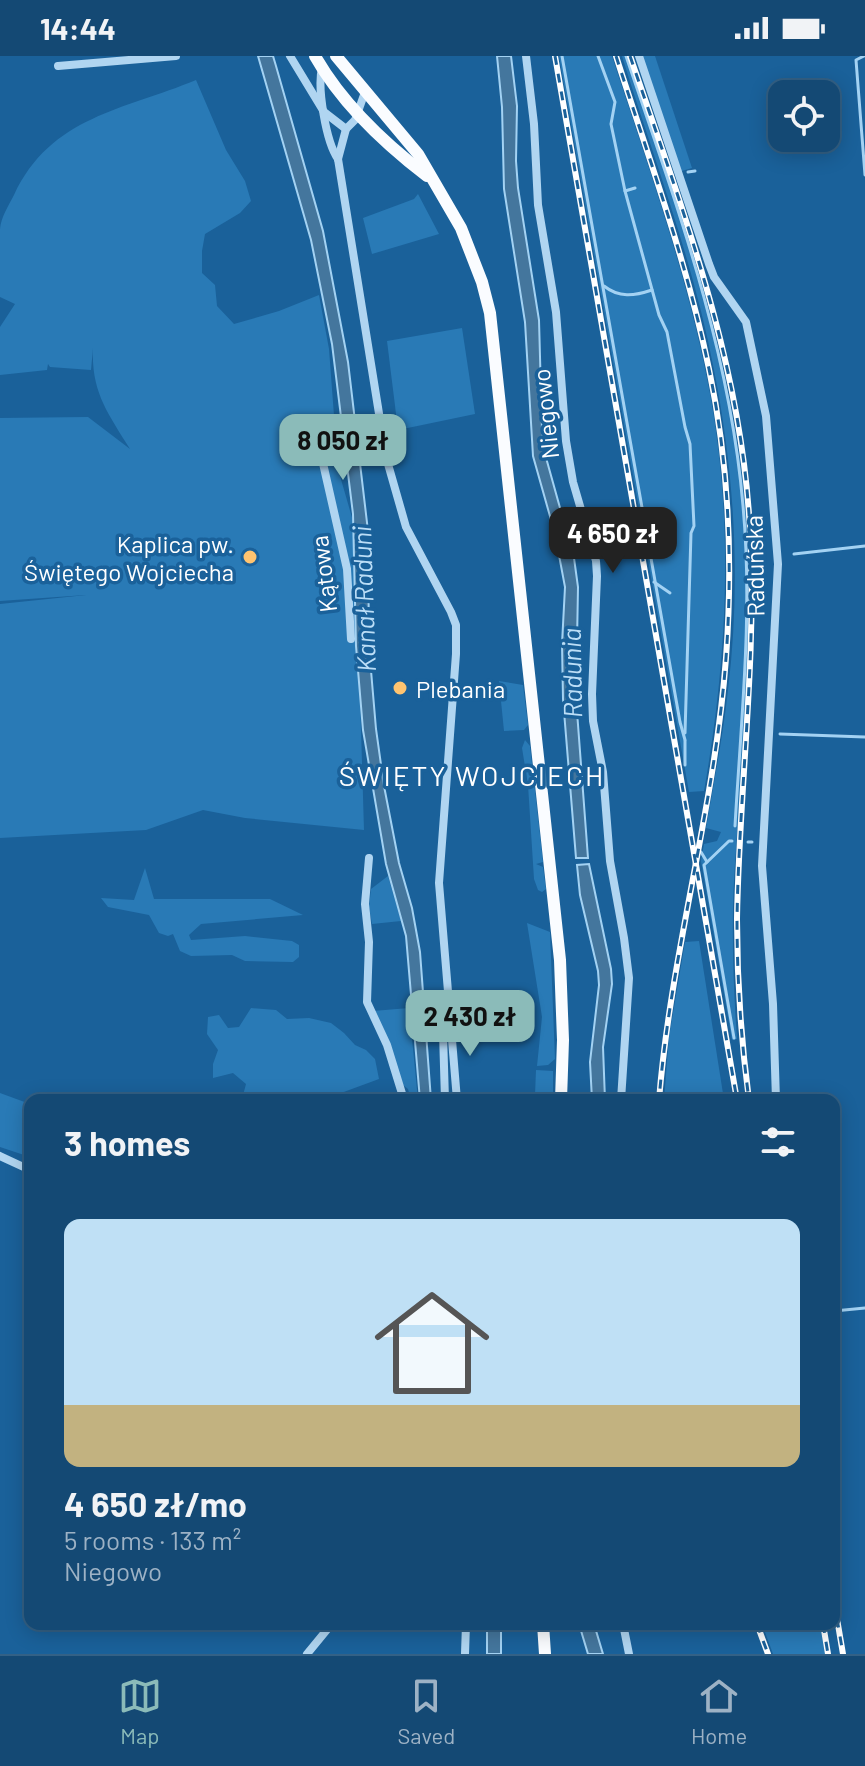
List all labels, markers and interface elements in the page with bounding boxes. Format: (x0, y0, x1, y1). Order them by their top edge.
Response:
text: 14:44 (40, 10, 116, 46)
map controls (768, 80, 840, 152)
button: locate (768, 80, 840, 152)
street label: Niegowo (526, 367, 564, 461)
pin: 8 050 zł (260, 414, 426, 482)
text: 8 050 zł (297, 424, 389, 455)
pin: 4 650 zł (530, 507, 696, 575)
street label: Raduńska (739, 515, 769, 617)
text: 4 650 zł (567, 517, 659, 548)
water label: Kanał Raduni (345, 525, 381, 673)
place label: Kaplica pw. Świętego Wojciecha (24, 529, 234, 586)
street label: Kątowa (304, 534, 342, 614)
marker: Kaplica pw. Świętego Wojciecha (241, 548, 259, 566)
water label: Radunia (555, 628, 587, 718)
place label: Plebania (416, 674, 505, 703)
marker: Plebania (391, 679, 409, 697)
district label: ŚWIĘTY WOJCIECH (339, 758, 605, 792)
pin: 2 430 zł (387, 990, 553, 1058)
text: 2 430 zł (424, 1000, 516, 1031)
icon: filters (756, 1120, 800, 1164)
text: 3 homes (64, 1122, 190, 1163)
icon: home (360, 1271, 504, 1415)
text: 4 650 zł/mo (64, 1483, 247, 1524)
text: 5 rooms · 133 m² (64, 1524, 241, 1555)
text: Niegowo (64, 1555, 162, 1586)
tab: Map (118, 1674, 162, 1748)
tab: Saved (398, 1674, 455, 1748)
tab: Home (691, 1674, 747, 1748)

